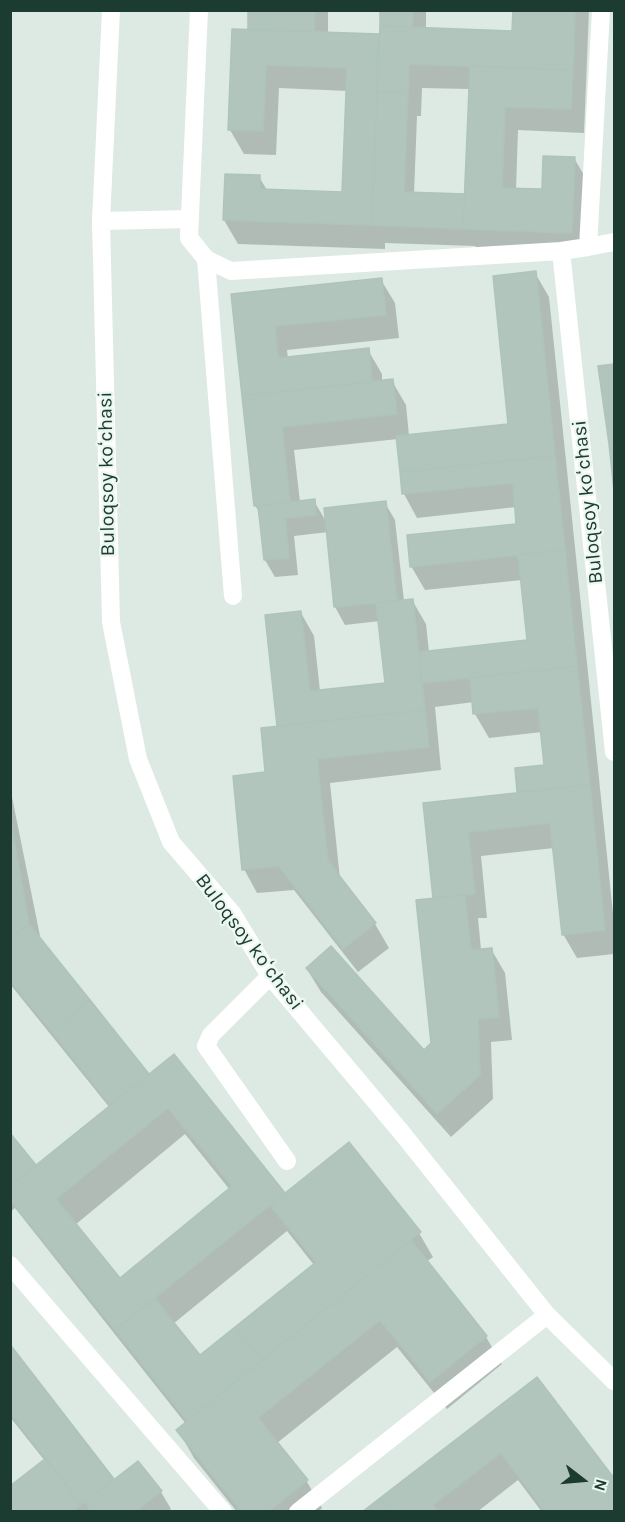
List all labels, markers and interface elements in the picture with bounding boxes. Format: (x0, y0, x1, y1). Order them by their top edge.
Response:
street label: Buloqsoy koʻchasi (94, 391, 120, 557)
street label: Buloqsoy koʻchasi (567, 419, 609, 585)
street label: Buloqsoy koʻchasi (190, 869, 308, 1015)
north arrow (553, 1450, 613, 1510)
text: N (590, 1477, 612, 1493)

